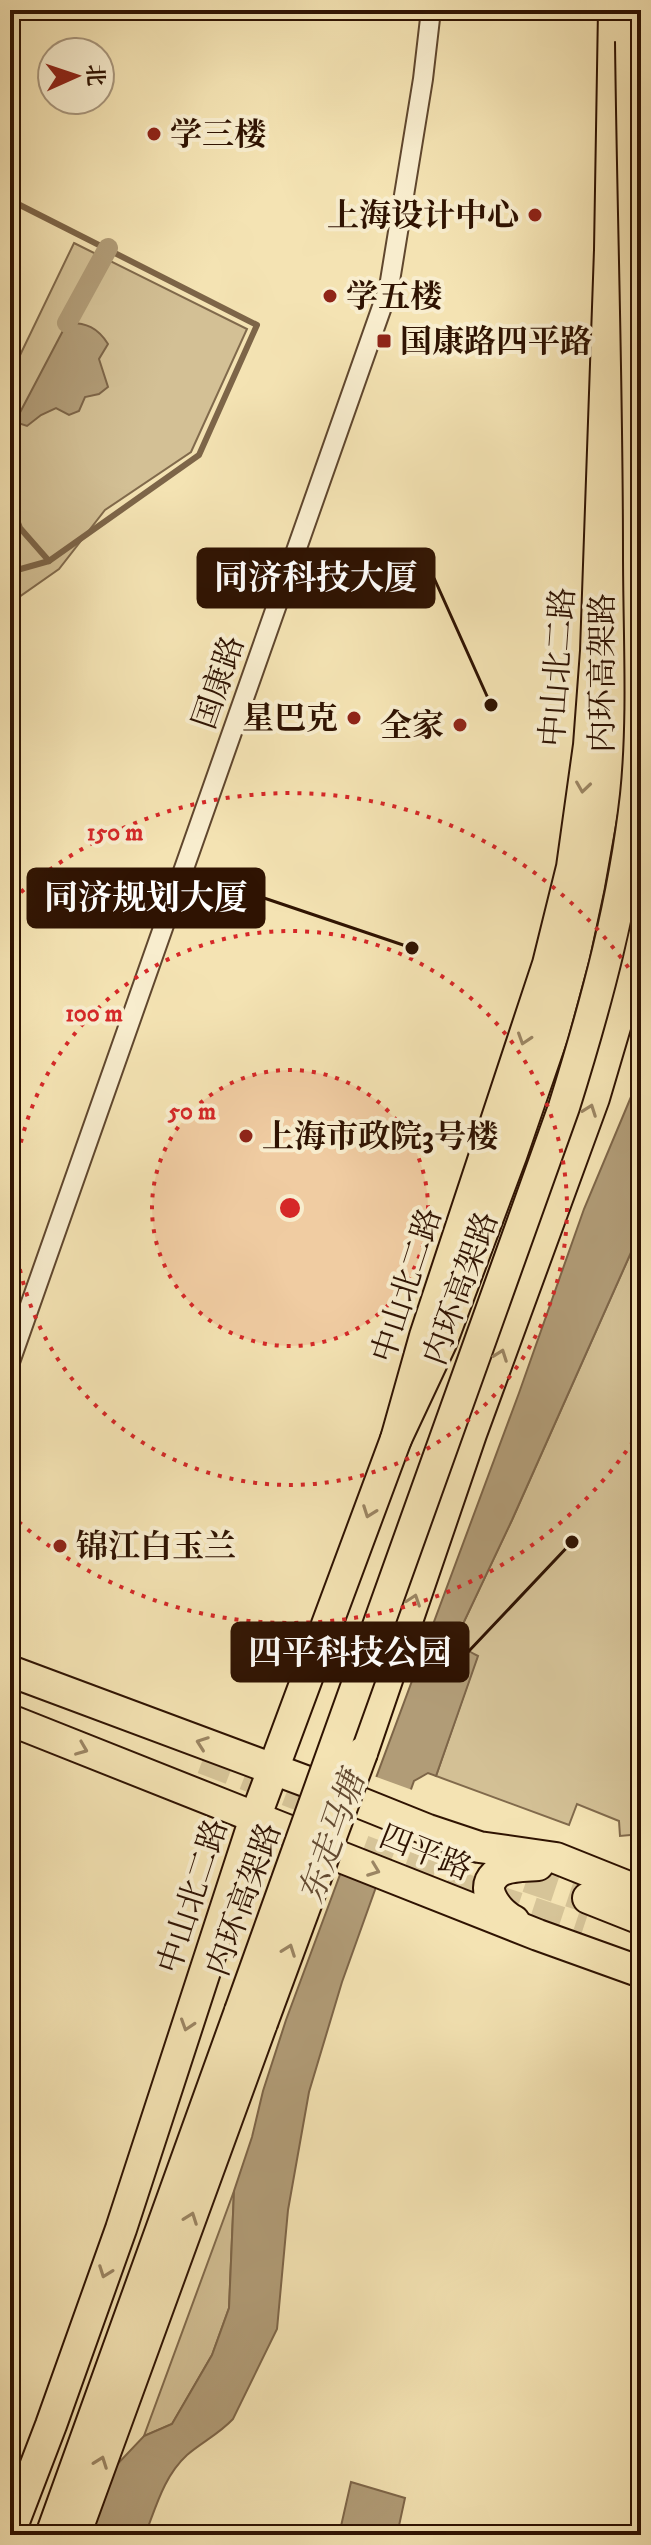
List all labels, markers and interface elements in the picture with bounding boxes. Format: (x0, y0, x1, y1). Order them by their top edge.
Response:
north arrow (36, 36, 116, 116)
text: 北 (80, 63, 109, 87)
place label: 学三楼 (170, 116, 266, 156)
marker: 学三楼 (145, 125, 163, 143)
place label: 上海设计中心 (327, 197, 519, 237)
marker: 上海设计中心 (526, 206, 544, 224)
place label: 学五楼 (346, 278, 442, 318)
marker: 学五楼 (321, 287, 339, 305)
place label: 国康路四平路 (400, 323, 592, 363)
marker: 国康路四平路 (375, 332, 393, 350)
callout: 同济科技大厦 (198, 549, 434, 607)
text: 同济科技大厦 (214, 558, 418, 600)
street label: 中山北二路 (533, 586, 585, 748)
street label: 内环高架路 (584, 593, 624, 753)
street label: 国康路 (185, 631, 254, 735)
place label: 星巴克 (242, 700, 338, 740)
place label: 全家 (380, 707, 444, 747)
marker: 星巴克 (345, 709, 363, 727)
marker: 全家 (451, 716, 469, 734)
one-way arrow (575, 780, 592, 794)
text: 150 m (87, 818, 143, 848)
callout: 同济规划大厦 (28, 869, 264, 927)
text: 同济规划大厦 (44, 878, 248, 920)
text: 100 m (65, 999, 123, 1029)
one-way arrow (517, 1032, 533, 1046)
text: 50 m (167, 1097, 216, 1127)
one-way arrow (580, 1104, 597, 1118)
place label: 上海市政院3号楼 (262, 1118, 498, 1158)
marker: 上海市政院3号楼 (237, 1127, 255, 1145)
centre of rings (276, 1194, 304, 1222)
street label: 中山北二路 (364, 1203, 452, 1368)
street label: 内环高架路 (416, 1207, 508, 1371)
one-way arrow (491, 1348, 508, 1362)
one-way arrow (362, 1505, 379, 1519)
place label: 锦江白玉兰 (76, 1528, 236, 1568)
marker: 锦江白玉兰 (51, 1537, 69, 1555)
one-way arrow (405, 1594, 421, 1608)
callout: 四平科技公园 (232, 1623, 468, 1681)
text: 四平科技公园 (248, 1633, 452, 1675)
one-way arrow (195, 1736, 209, 1753)
one-way arrow (74, 1739, 88, 1756)
water label: 东走马塘 (291, 1762, 377, 1909)
street label: 中山北二路 (150, 1814, 238, 1979)
street label: 四平路 (373, 1817, 477, 1890)
street label: 内环高架路 (199, 1818, 291, 1982)
one-way arrow (366, 1860, 380, 1877)
one-way arrow (279, 1944, 296, 1958)
one-way arrow (180, 2018, 196, 2032)
one-way arrow (181, 2211, 197, 2225)
one-way arrow (99, 2264, 115, 2278)
one-way arrow (91, 2456, 108, 2470)

